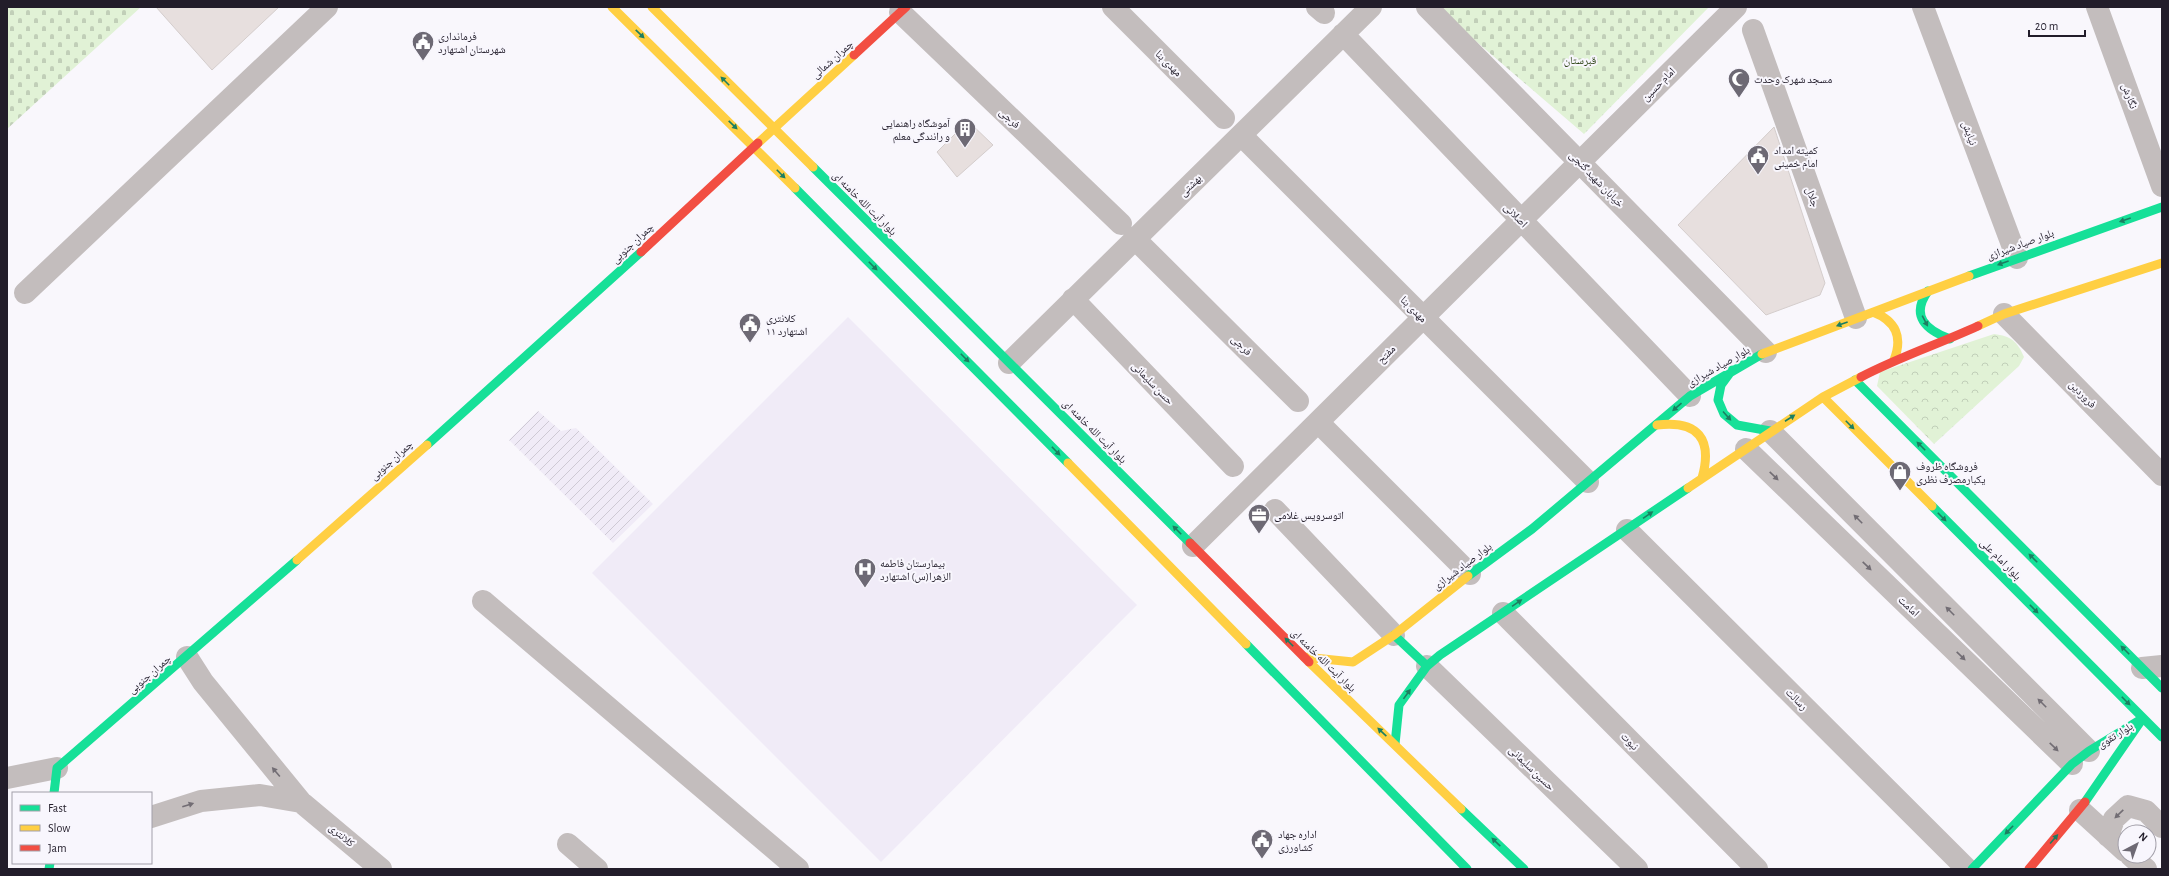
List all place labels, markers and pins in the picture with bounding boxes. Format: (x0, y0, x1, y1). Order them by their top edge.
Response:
public building icon: فرمانداری شهرستان اشتهارد (410, 29, 436, 62)
place label: فرمانداری شهرستان اشتهارد (438, 31, 506, 56)
mosque icon: مسجد شهرک وحدت (1726, 66, 1752, 99)
place label: مسجد شهرک وحدت (1754, 74, 1832, 85)
building icon: آموشگاه راهنمایی و رانندگی معلم (952, 116, 978, 149)
place label: آموشگاه راهنمایی و رانندگی معلم (882, 117, 950, 144)
public building icon: کمیته امداد امام خمینی (1745, 143, 1771, 176)
place label: کمیته امداد امام خمینی (1774, 145, 1818, 170)
public building icon: کلانتری ۱۱ اشتهارد (737, 311, 763, 344)
place label: کلانتری ۱۱ اشتهارد (766, 313, 807, 337)
shop icon: فروشگاه ظروف یکبارمصرف نظری (1887, 459, 1913, 492)
place label: فروشگاه ظروف یکبارمصرف نظری (1916, 461, 1986, 486)
office icon: اتوسرویس غلامی (1246, 502, 1272, 535)
place label: اتوسرویس غلامی (1274, 510, 1344, 522)
hospital icon: بیمارستان فاطمه الزهرا(س) اشتهارد (852, 556, 878, 589)
place label: بیمارستان فاطمه الزهرا(س) اشتهارد (880, 558, 951, 583)
public building icon: اداره جهاد کشاورزی (1249, 827, 1275, 860)
place label: اداره جهاد کشاورزی (1278, 829, 1317, 854)

